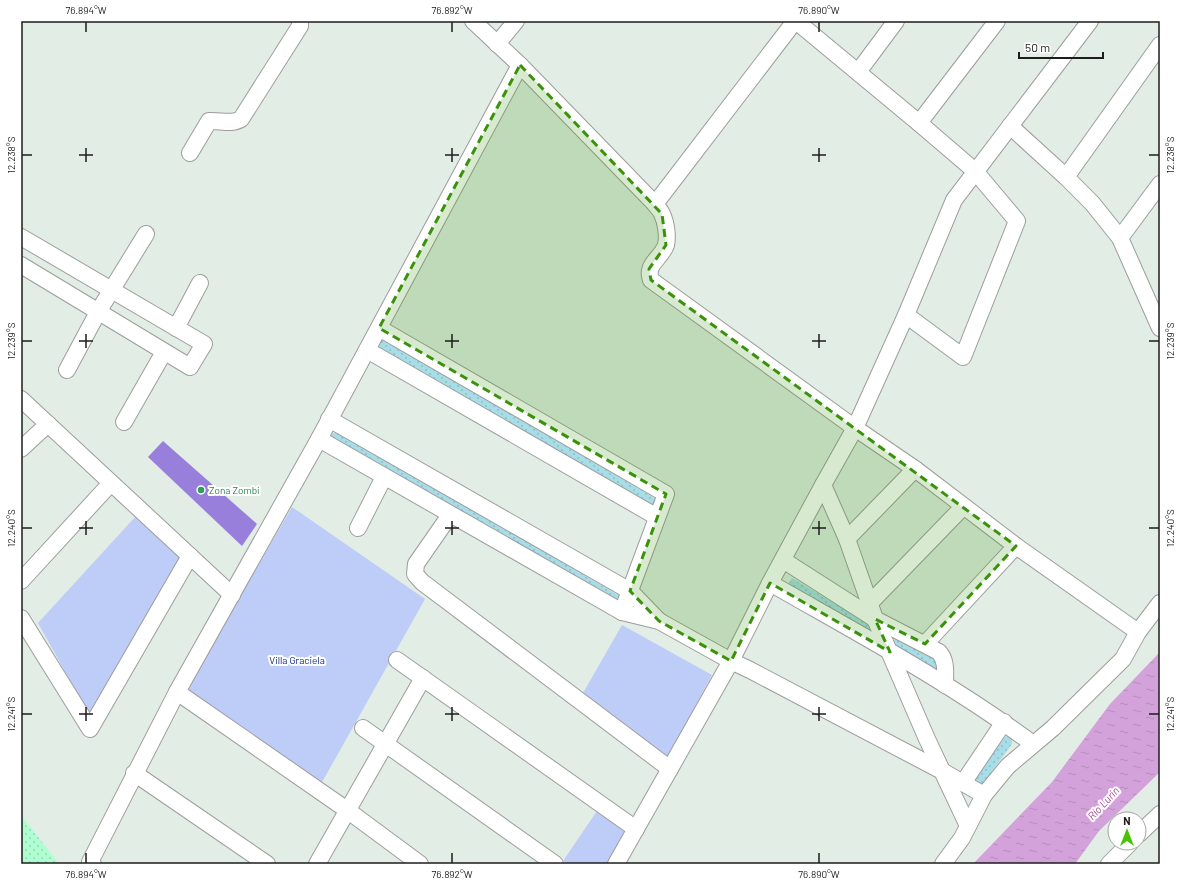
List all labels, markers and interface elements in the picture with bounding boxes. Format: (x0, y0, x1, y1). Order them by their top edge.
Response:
text: 76.894°W (65, 4, 107, 16)
text: 76.892°W (431, 4, 473, 16)
text: 76.890°W (798, 4, 840, 16)
scale bar (1019, 34, 1103, 60)
text: 50 m (1025, 40, 1050, 54)
text: 12.238°S (5, 136, 17, 173)
text: 12.238°S (1164, 136, 1176, 173)
text: 12.239°S (5, 322, 17, 359)
text: 12.239°S (1164, 322, 1176, 359)
place label: Zona Zombi (209, 484, 260, 496)
marker: Zona Zombi (196, 485, 206, 495)
text: 12.240°S (5, 509, 17, 547)
text: 12.240°S (1164, 509, 1176, 547)
park label: Villa Graciela (269, 654, 325, 666)
text: 12.241°S (5, 696, 17, 731)
text: 12.241°S (1164, 696, 1176, 731)
water label: Río Lurín (1084, 784, 1122, 822)
north arrow (1107, 811, 1147, 851)
text: N (1123, 814, 1131, 827)
text: 76.894°W (65, 868, 107, 880)
text: 76.892°W (431, 868, 473, 880)
text: 76.890°W (798, 868, 840, 880)

